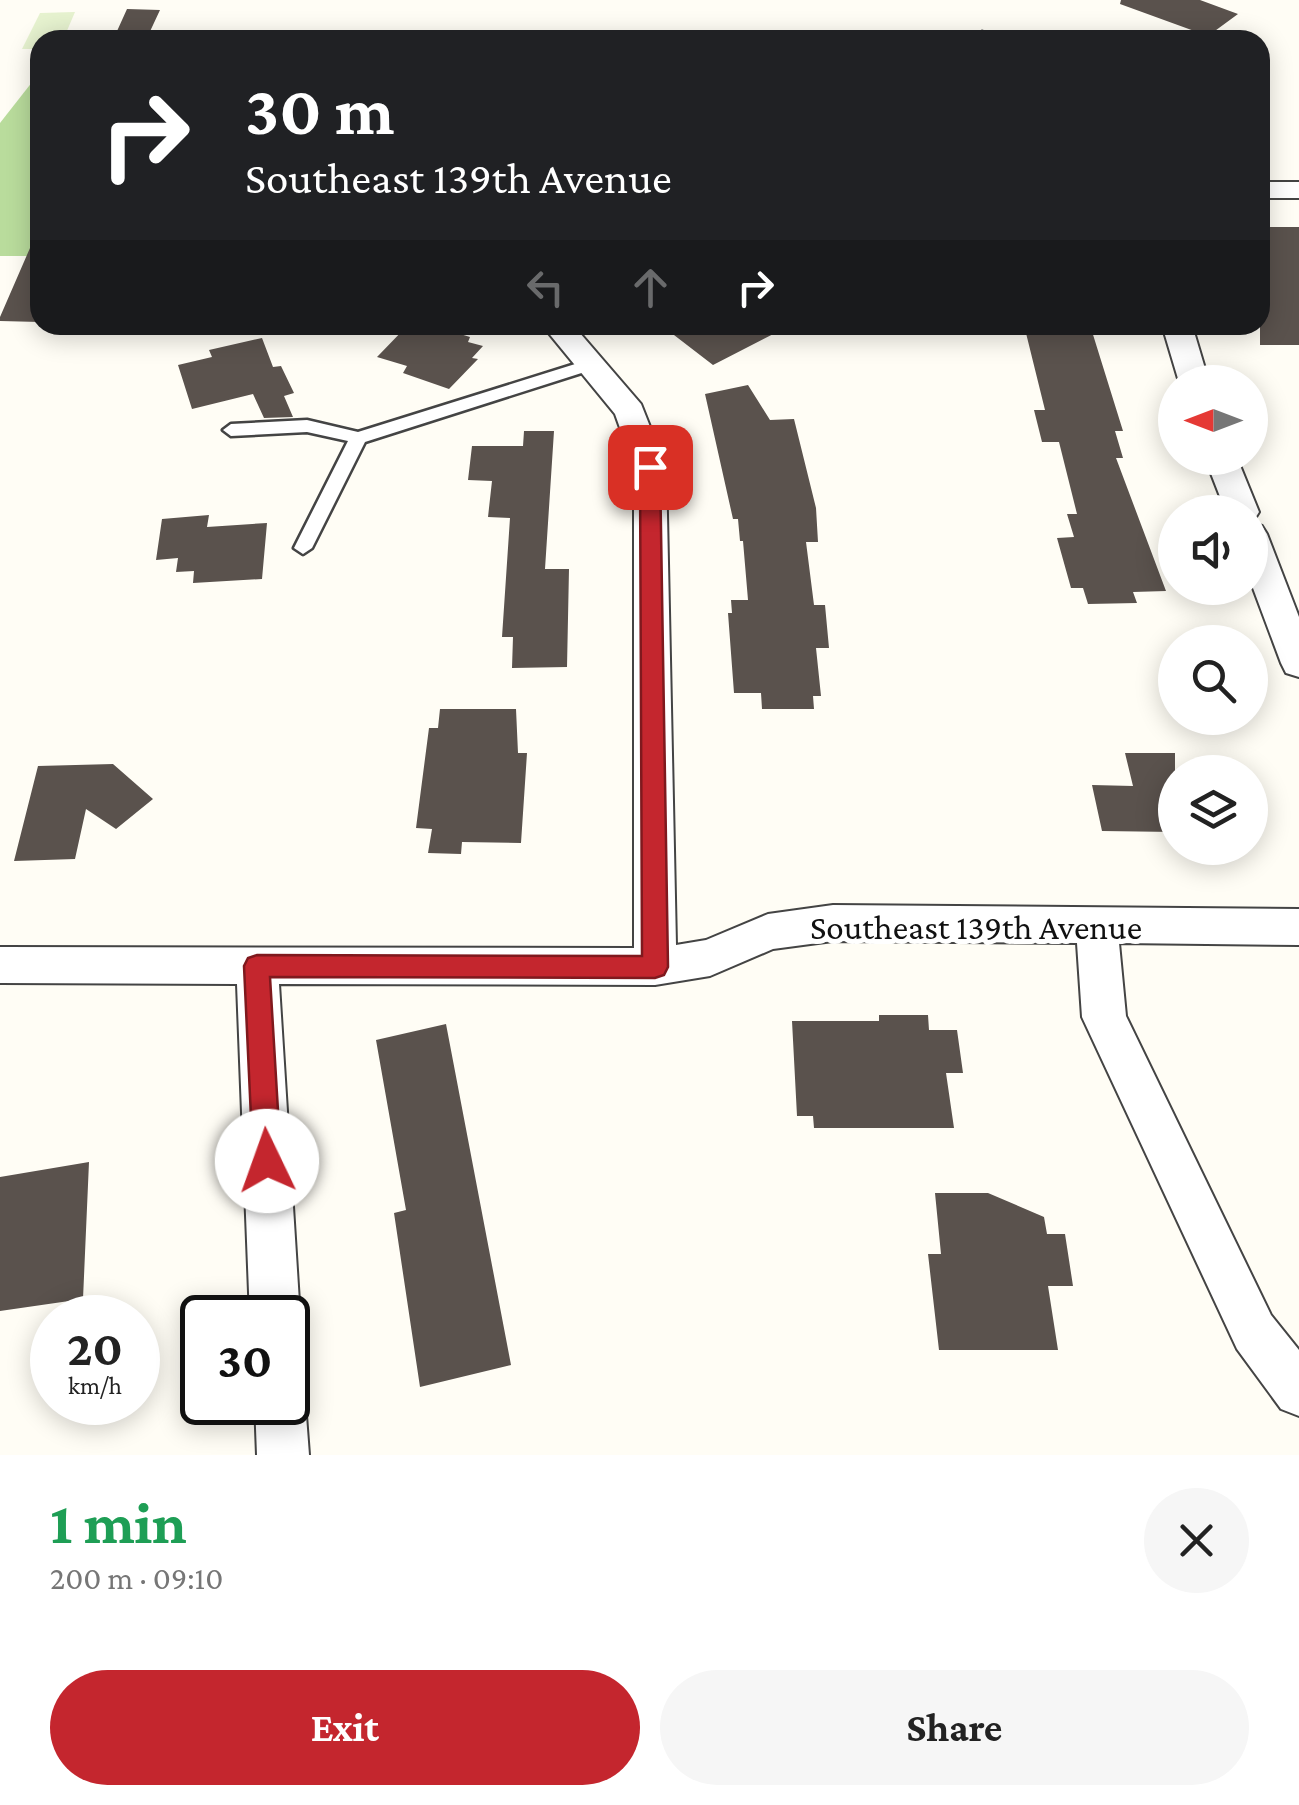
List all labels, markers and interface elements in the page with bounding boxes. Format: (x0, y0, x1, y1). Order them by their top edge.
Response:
icon: right (80, 70, 210, 200)
text: 30 m (245, 71, 394, 149)
text: Southeast 139th Avenue (245, 153, 672, 203)
icon: left (518, 260, 573, 315)
icon: ahead (623, 260, 678, 315)
icon: right (728, 260, 783, 315)
north arrow (1158, 365, 1268, 475)
map controls (1158, 365, 1268, 865)
pin (608, 425, 693, 510)
icon: arrive (623, 440, 678, 495)
button: sound (1158, 495, 1268, 605)
button: search (1158, 625, 1268, 735)
button: layers (1158, 755, 1268, 865)
street label: Southeast 139th Avenue (810, 908, 1142, 947)
position arrow (215, 1109, 319, 1213)
speed limit sign: 30 (180, 1295, 310, 1425)
text: 20 (67, 1320, 123, 1376)
text: km/h (68, 1372, 122, 1399)
button: close (1144, 1488, 1249, 1593)
text: 1 min (50, 1489, 187, 1556)
text: 200 m · 09:10 (50, 1560, 223, 1596)
button: Exit (50, 1670, 640, 1785)
button: Share (660, 1670, 1249, 1785)

